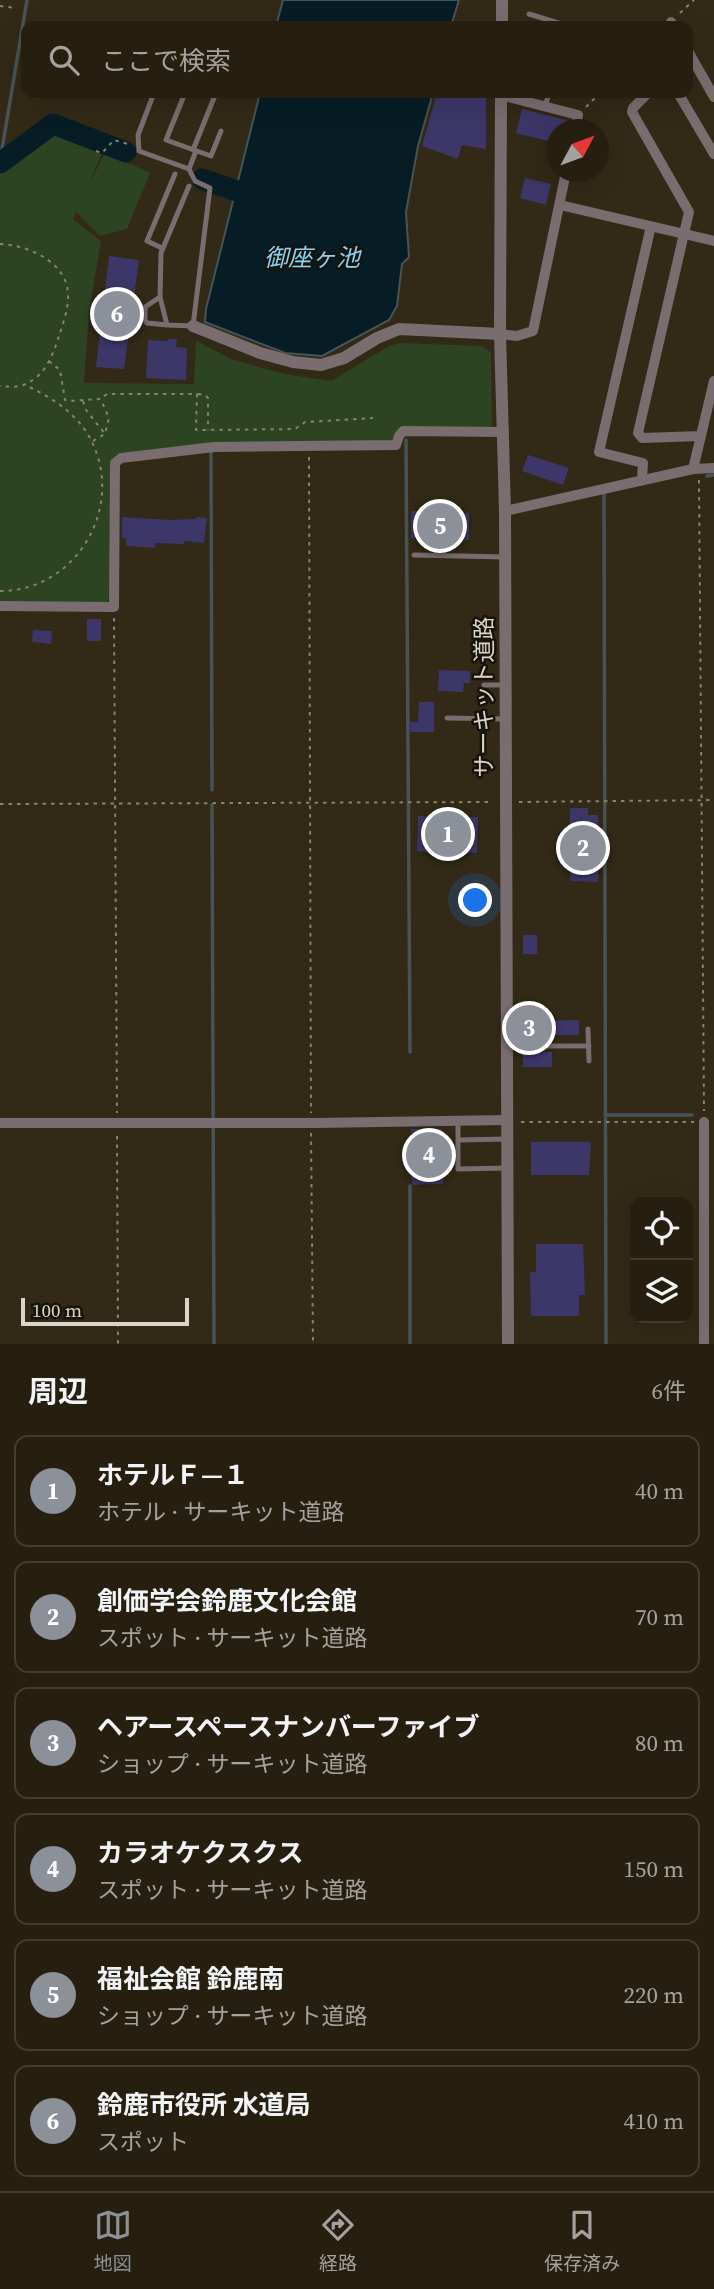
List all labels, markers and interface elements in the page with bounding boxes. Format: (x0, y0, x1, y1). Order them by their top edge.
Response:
search box (21, 21, 693, 98)
icon: search (45, 41, 83, 79)
text: ここで検索 (101, 43, 231, 79)
north arrow (546, 119, 609, 182)
water label: 御座ヶ池 (264, 241, 362, 274)
pin: 6 (94, 288, 140, 340)
pin: 5 (417, 500, 463, 552)
street label: サーキット道路 (468, 617, 500, 778)
pin: 1 (425, 808, 471, 860)
pin: 2 (560, 822, 606, 874)
your location (458, 883, 492, 917)
pin: 3 (506, 1002, 552, 1054)
pin: 4 (406, 1129, 452, 1181)
map controls (630, 1197, 693, 1323)
button: locate (630, 1197, 693, 1260)
button: layers (630, 1260, 693, 1323)
scale bar (21, 1295, 189, 1327)
text: 100 m (32, 1297, 82, 1323)
text: 周辺 (28, 1371, 88, 1412)
text: 6件 (652, 1375, 686, 1407)
text: ホテルＦ―１ (97, 1457, 249, 1493)
text: 1 (47, 1475, 59, 1507)
text: 40 m (635, 1475, 684, 1507)
text: ホテル · サーキット道路 (97, 1496, 345, 1528)
text: 創価学会鈴鹿文化会館 (97, 1583, 357, 1619)
text: 2 (47, 1601, 59, 1633)
text: 70 m (635, 1601, 684, 1633)
text: スポット · サーキット道路 (97, 1622, 368, 1654)
text: ヘアースペースナンバーファイブ (97, 1709, 479, 1745)
text: 3 (47, 1727, 59, 1759)
text: 80 m (635, 1727, 684, 1759)
text: ショップ · サーキット道路 (97, 1748, 368, 1780)
text: カラオケクスクス (97, 1835, 303, 1871)
text: 4 (47, 1853, 59, 1885)
text: 150 m (623, 1853, 684, 1885)
text: スポット · サーキット道路 (97, 1874, 368, 1906)
text: 福祉会館 鈴鹿南 (97, 1961, 285, 1997)
text: 5 (47, 1979, 59, 2011)
text: 220 m (623, 1979, 684, 2011)
text: ショップ · サーキット道路 (97, 2000, 368, 2032)
text: 鈴鹿市役所 水道局 (97, 2087, 311, 2123)
text: 6 (47, 2105, 59, 2137)
text: 410 m (623, 2105, 684, 2137)
text: スポット (97, 2126, 189, 2158)
tab: 地図 (94, 2206, 132, 2276)
tab: 経路 (319, 2206, 357, 2276)
tab: 保存済み (544, 2206, 620, 2276)

